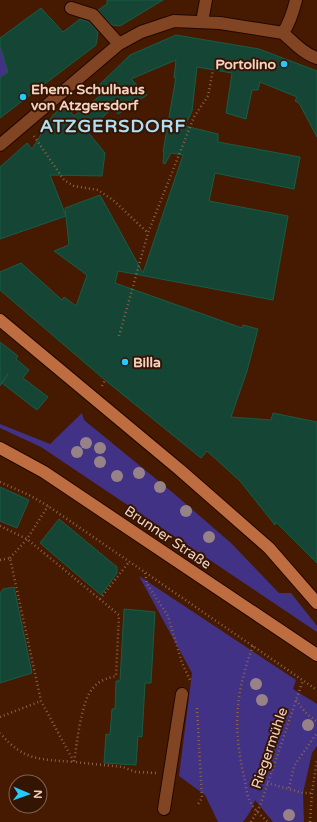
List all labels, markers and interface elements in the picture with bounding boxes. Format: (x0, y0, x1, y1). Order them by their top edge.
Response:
place label: Portolino (215, 56, 276, 73)
marker: Portolino (279, 59, 289, 69)
place label: Ehem. Schulhaus von Atzgersdorf (31, 81, 145, 114)
marker: Ehem. Schulhaus von Atzgersdorf (18, 92, 28, 102)
district label: ATZGERSDORF (40, 115, 186, 137)
place label: Billa (133, 354, 161, 371)
marker: Billa (120, 357, 130, 367)
street label: Brunner Straße (121, 502, 214, 573)
street label: Riegermühle (248, 705, 291, 791)
north arrow (8, 774, 48, 814)
text: N (31, 790, 44, 799)

